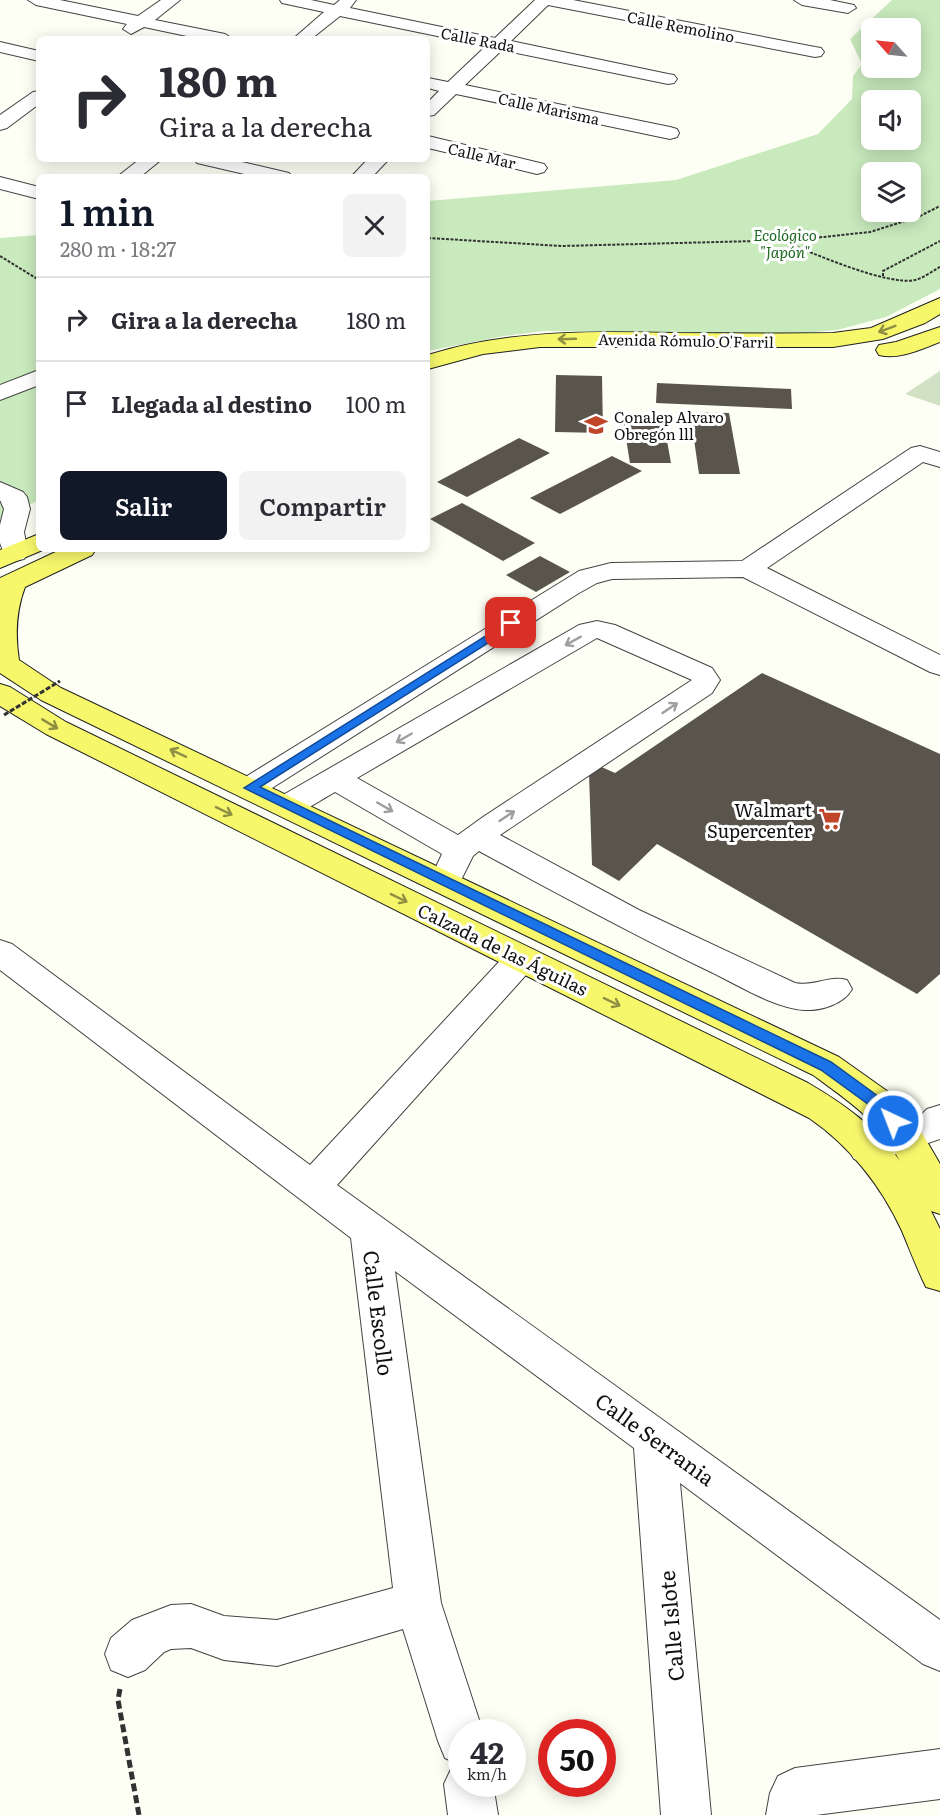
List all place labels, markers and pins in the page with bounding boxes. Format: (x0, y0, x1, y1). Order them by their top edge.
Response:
place label: Conalep Alvaro Obregón lll (614, 405, 724, 445)
school or university icon: Conalep Alvaro Obregón lll (583, 412, 609, 438)
pin (485, 597, 536, 648)
place label: Walmart Supercenter (707, 796, 813, 844)
supermarket icon: Walmart Supercenter (817, 806, 843, 832)

